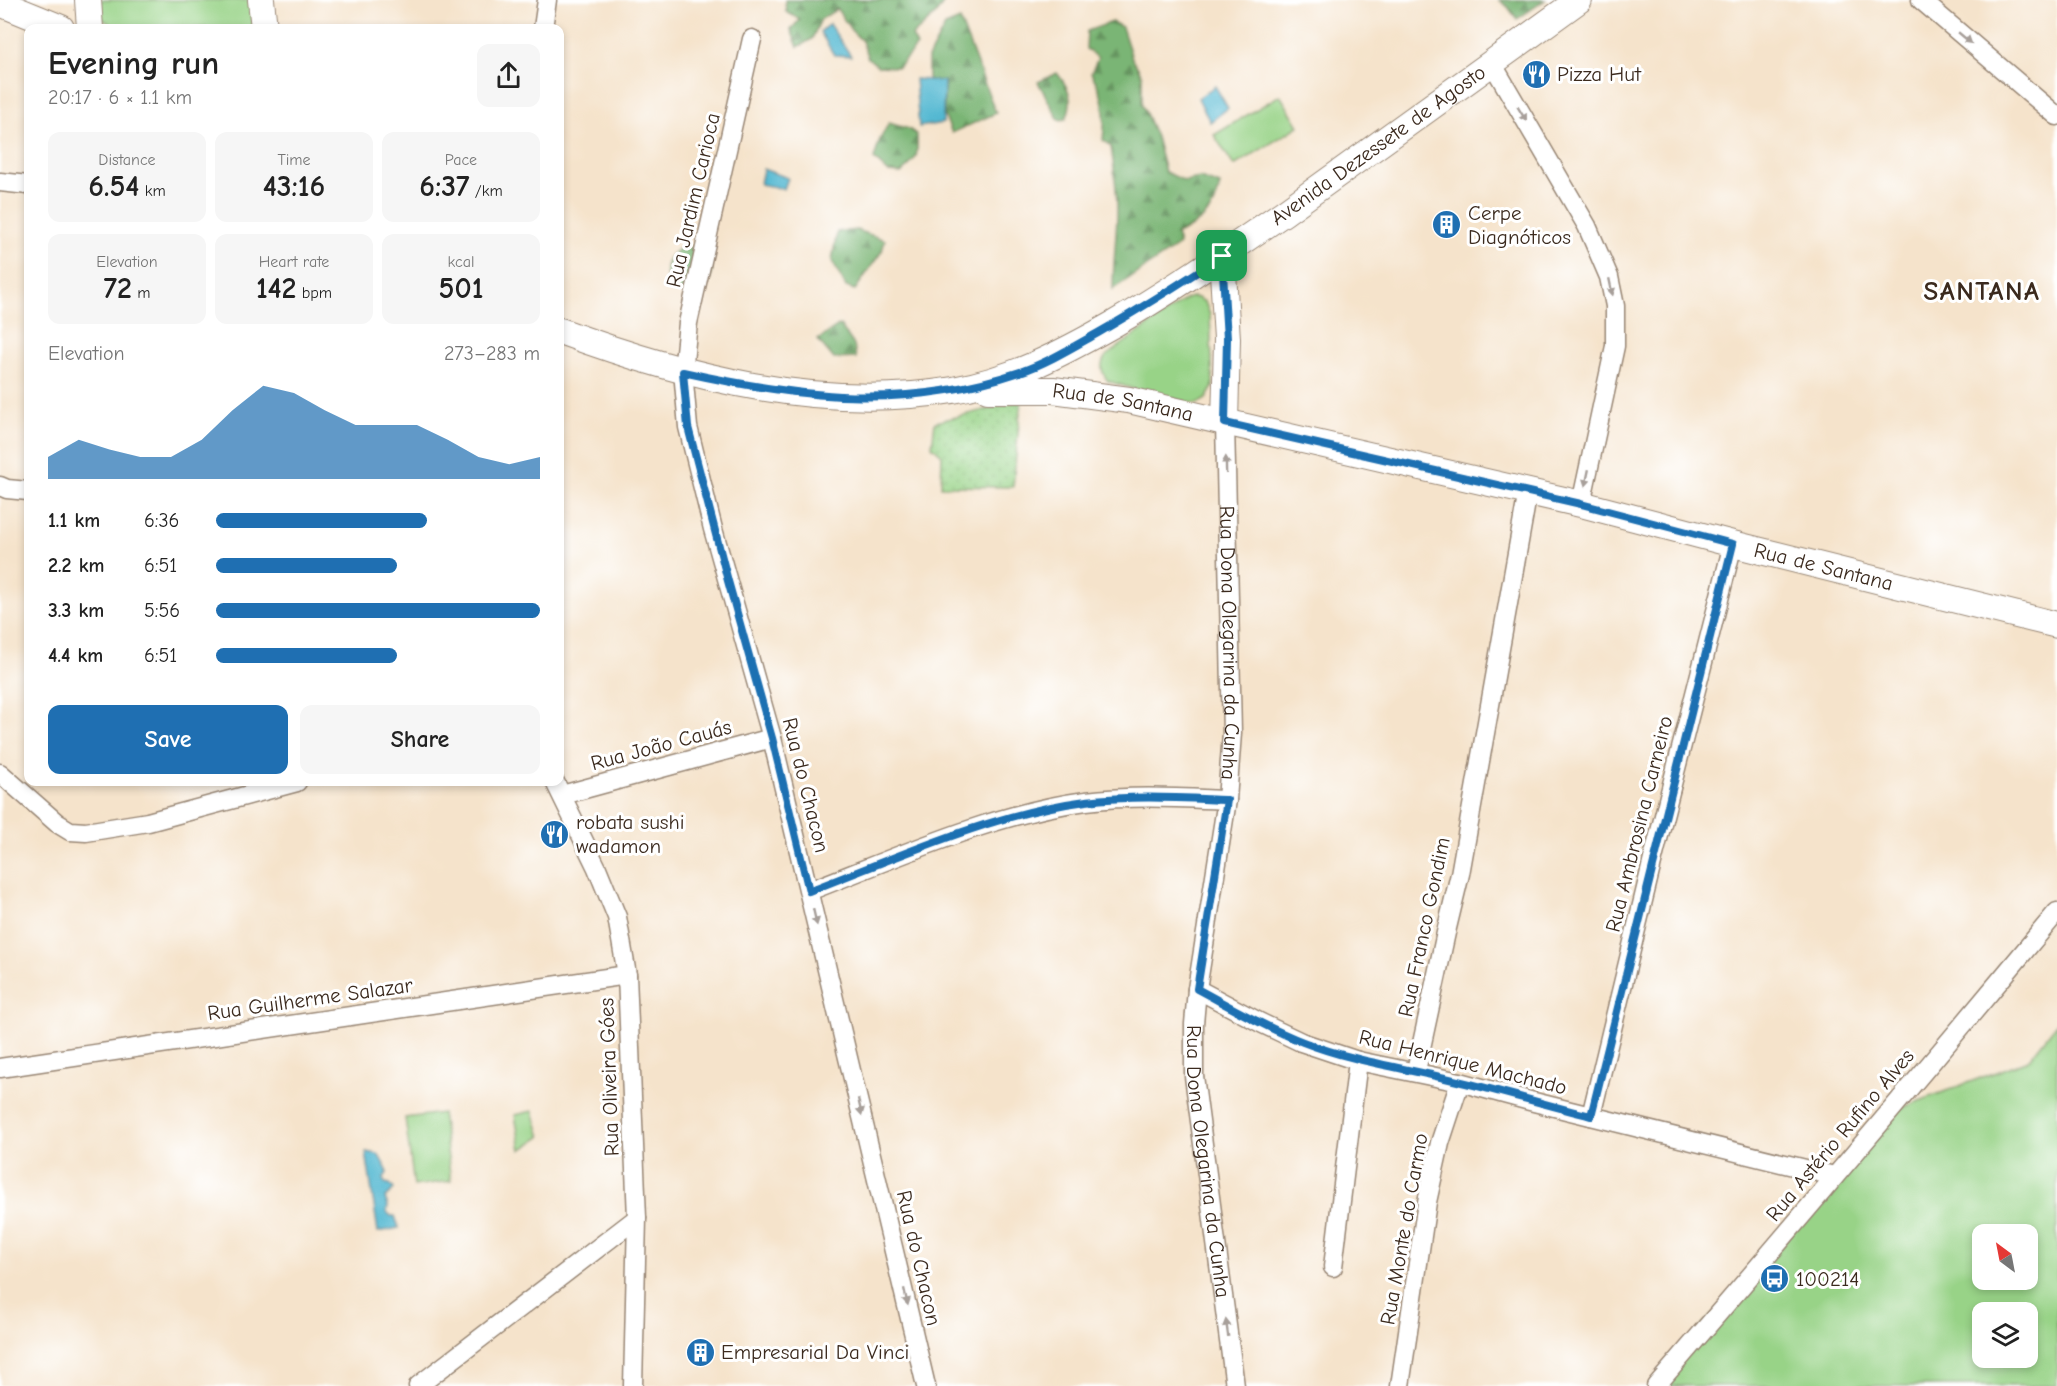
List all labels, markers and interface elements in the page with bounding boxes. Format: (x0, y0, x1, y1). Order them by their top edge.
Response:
one-way arrow (1957, 31, 1972, 44)
text: Evening run (48, 44, 219, 82)
button: share (477, 44, 540, 107)
restaurant icon: Pizza Hut (1520, 58, 1552, 90)
street label: Avenida Dezessete de Agosto (1266, 60, 1490, 230)
place label: Pizza Hut (1557, 62, 1642, 86)
text: 20:17 · 6 × 1.1 km (48, 86, 192, 109)
one-way arrow (1517, 106, 1528, 122)
street label: Rua Jardim Carioca (661, 110, 725, 290)
text: Distance (98, 151, 156, 169)
text: Time (277, 151, 311, 169)
text: Pace (445, 151, 477, 169)
text: 6.54 (88, 169, 139, 204)
text: 43:16 (263, 169, 325, 204)
text: 6:37 (419, 169, 469, 204)
text: km (139, 182, 166, 200)
text: /km (469, 182, 503, 200)
place label: Cerpe Diagnóticos (1468, 201, 1571, 249)
building icon: Cerpe Diagnóticos (1431, 209, 1463, 241)
pin (1196, 230, 1247, 281)
icon: arrive (1205, 239, 1238, 272)
text: Elevation (96, 253, 158, 271)
text: Heart rate (259, 253, 329, 271)
text: kcal (448, 253, 474, 271)
text: 72 (103, 271, 132, 306)
text: 142 (256, 271, 296, 306)
text: 501 (439, 271, 483, 306)
district label: SANTANA (1923, 276, 2041, 307)
one-way arrow (1607, 277, 1616, 296)
text: m (132, 284, 151, 302)
text: bpm (296, 284, 332, 302)
text: Elevation (48, 342, 125, 365)
text: 273–283 m (444, 342, 540, 365)
street label: Rua de Santana (1051, 378, 1196, 426)
one-way arrow (1222, 455, 1231, 474)
one-way arrow (1581, 469, 1591, 488)
street label: Rua Dona Olegarina da Cunha (1215, 505, 1244, 781)
text: 1.1 km (48, 509, 100, 532)
text: 6:36 (144, 509, 179, 532)
street label: Rua de Santana (1751, 538, 1896, 596)
text: 2.2 km (48, 554, 104, 577)
text: 6:51 (144, 554, 177, 577)
text: 3.3 km (48, 599, 104, 622)
text: 5:56 (144, 599, 180, 622)
text: 4.4 km (48, 644, 103, 667)
text: 6:51 (144, 644, 177, 667)
button: Save (48, 705, 288, 774)
button: Share (300, 705, 540, 774)
street label: Rua Ambrosina Carneiro (1601, 713, 1677, 935)
street label: Rua João Cauás (588, 715, 734, 775)
street label: Rua do Chacon (778, 715, 834, 855)
place label: robata sushi wadamon (576, 810, 685, 858)
restaurant icon: robata sushi wadamon (539, 818, 571, 850)
street label: Rua Franco Gondim (1393, 835, 1455, 1019)
one-way arrow (811, 908, 821, 927)
street label: Rua Guilherme Salazar (206, 973, 415, 1025)
street label: Rua Oliveira Góes (594, 997, 624, 1157)
street label: Rua Dona Olegarina da Cunha (1182, 1025, 1235, 1299)
street label: Rua Henrique Machado (1357, 1025, 1569, 1099)
street label: Rua Astério Rufino Alves (1761, 1044, 1919, 1226)
one-way arrow (856, 1098, 866, 1116)
street label: Rua Monte do Carmo (1375, 1131, 1433, 1327)
street label: Rua do Chacon (892, 1188, 946, 1328)
north arrow (1972, 1224, 2038, 1290)
map controls (1972, 1224, 2038, 1368)
bus stop icon: 100214 (1759, 1263, 1791, 1295)
place label: 100214 (1796, 1267, 1859, 1291)
one-way arrow (901, 1288, 911, 1306)
button: layers (1972, 1302, 2038, 1368)
one-way arrow (1222, 1318, 1232, 1337)
building icon: Empresarial Da Vinci (684, 1336, 716, 1368)
place label: Empresarial Da Vinci (721, 1340, 909, 1364)

